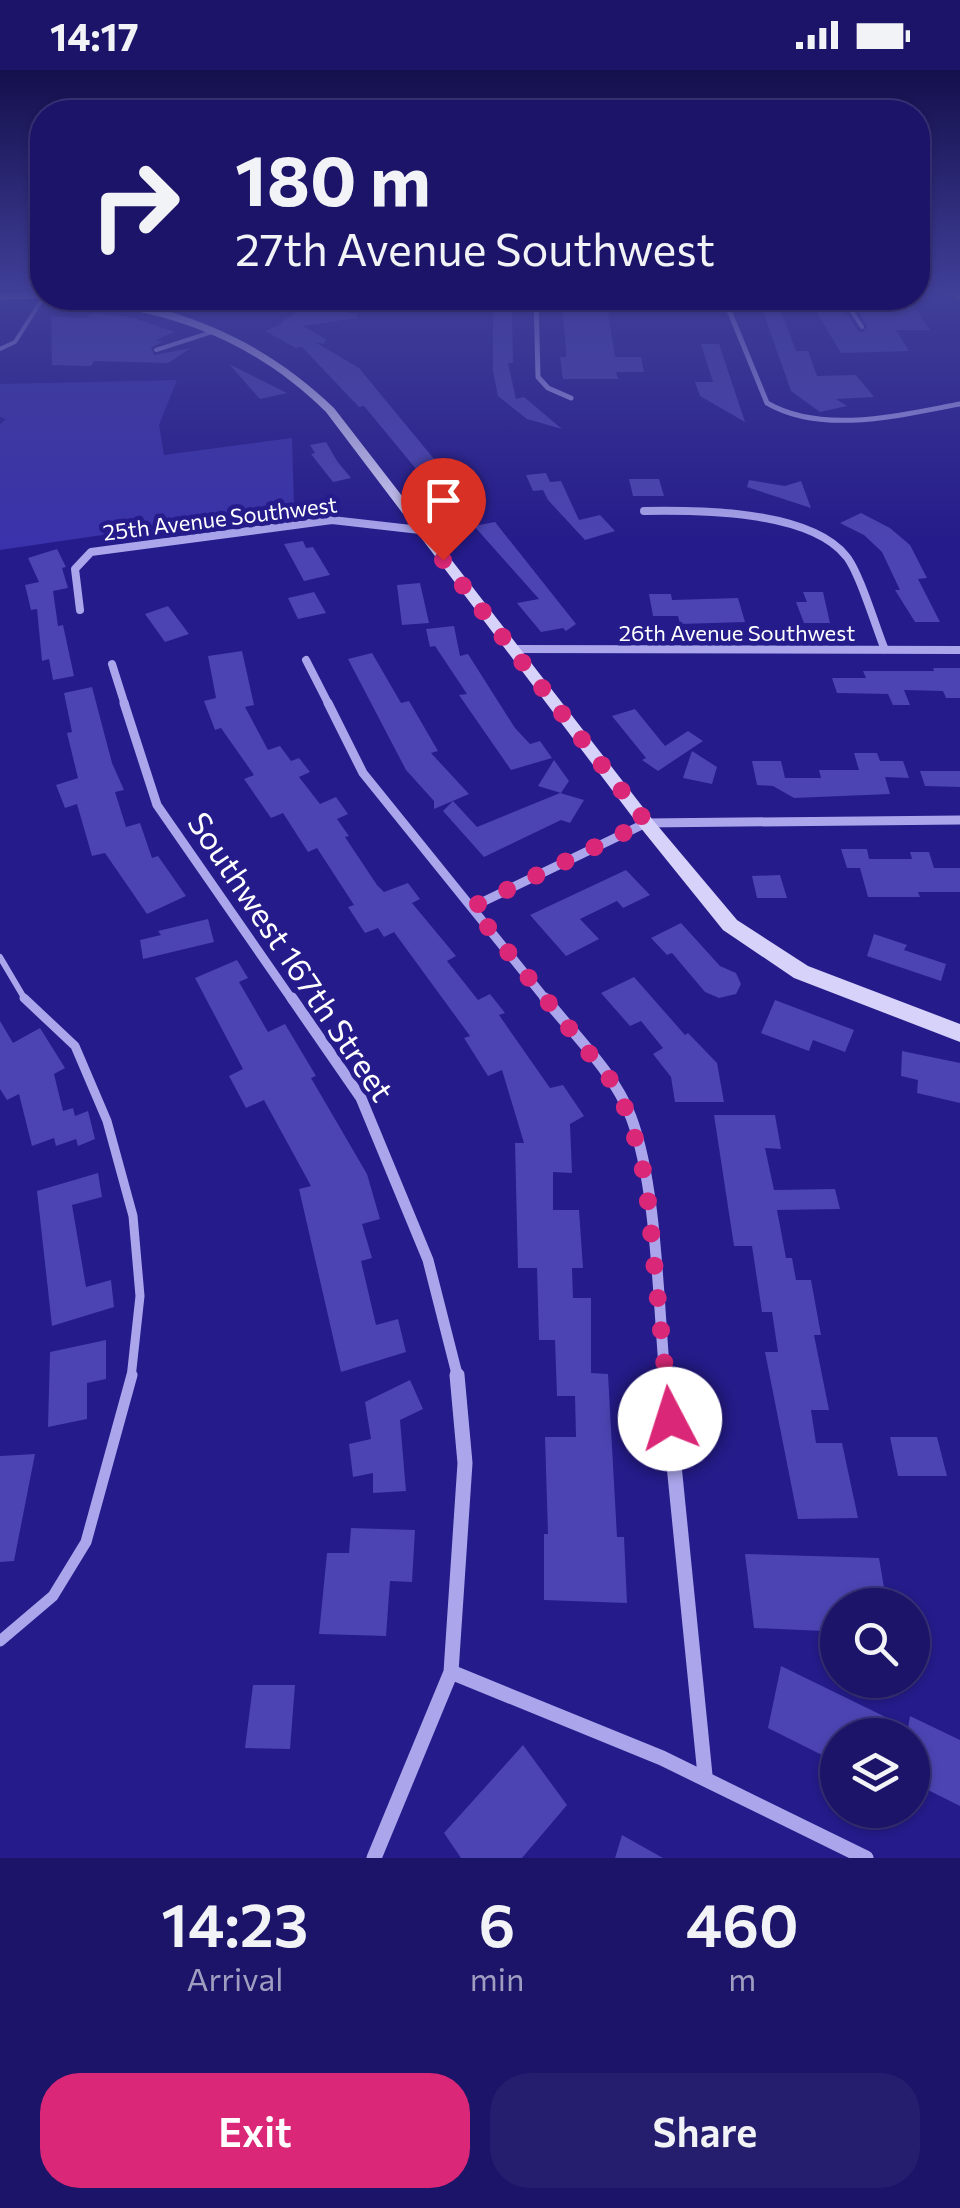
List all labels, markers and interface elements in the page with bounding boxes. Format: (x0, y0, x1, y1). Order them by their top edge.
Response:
text: 14:17 (50, 12, 139, 59)
text: 180 m (235, 135, 431, 220)
icon: right (70, 140, 200, 270)
text: 27th Avenue Southwest (235, 220, 715, 275)
pin (401, 458, 486, 561)
icon: arrive (416, 473, 471, 528)
street label: 25th Avenue Southwest (101, 490, 339, 546)
street label: 26th Avenue Southwest (619, 619, 855, 646)
street label: Southwest 167th Street (180, 804, 404, 1108)
position arrow (618, 1367, 722, 1471)
map controls (820, 1588, 930, 1828)
button: search (820, 1588, 930, 1698)
button: layers (820, 1718, 930, 1828)
text: 14:23 (161, 1886, 308, 1959)
text: 6 (479, 1886, 515, 1959)
text: 460 (686, 1886, 799, 1959)
text: Arrival (186, 1958, 283, 1998)
text: min (470, 1958, 524, 1998)
text: m (728, 1958, 756, 1998)
button: Exit (40, 2073, 470, 2188)
button: Share (490, 2073, 920, 2188)

